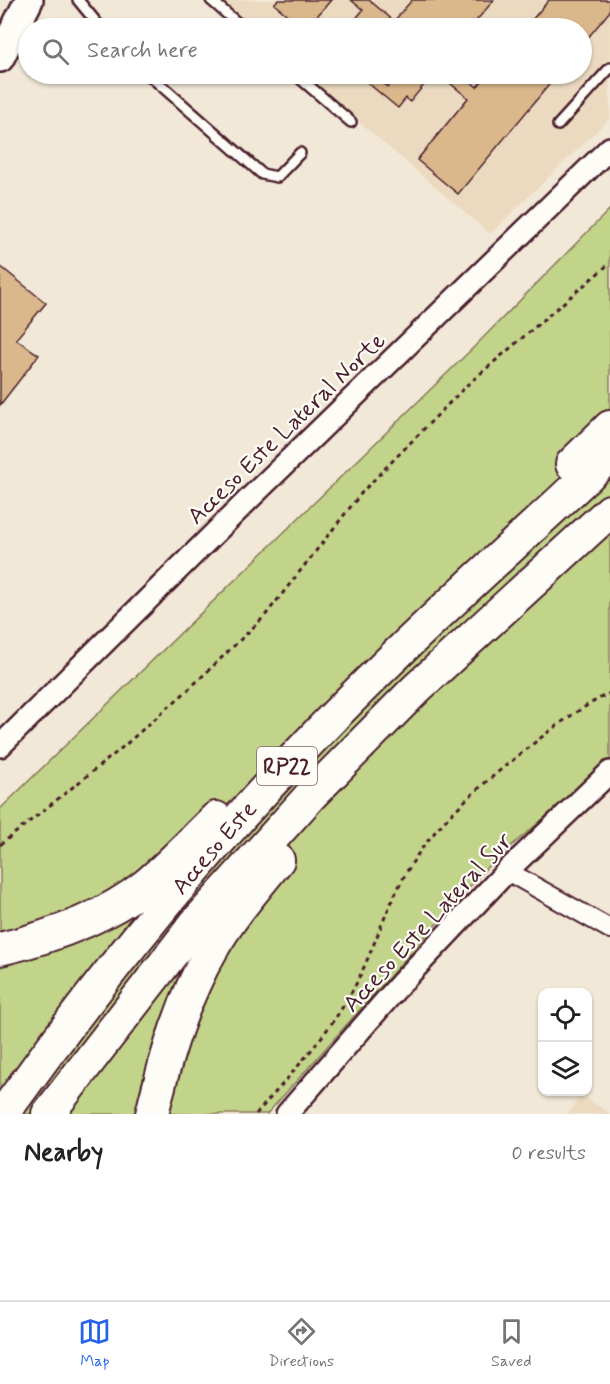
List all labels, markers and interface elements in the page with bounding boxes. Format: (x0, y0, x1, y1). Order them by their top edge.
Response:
search box (18, 18, 592, 84)
icon: search (39, 35, 72, 68)
text: Search here (87, 37, 198, 65)
street label: Acceso Este Lateral Norte (181, 326, 393, 532)
road number: RP22 (257, 747, 317, 785)
street label: Acceso Este (165, 795, 264, 902)
street label: Acceso Este Lateral Sur (337, 826, 520, 1020)
map controls (538, 988, 592, 1096)
button: locate (538, 988, 592, 1042)
button: layers (538, 1042, 592, 1096)
text: Nearby (24, 1136, 103, 1170)
text: 0 results (512, 1140, 586, 1167)
tab: Map (78, 1315, 111, 1372)
tab: Directions (268, 1315, 334, 1372)
tab: Saved (491, 1315, 532, 1372)

